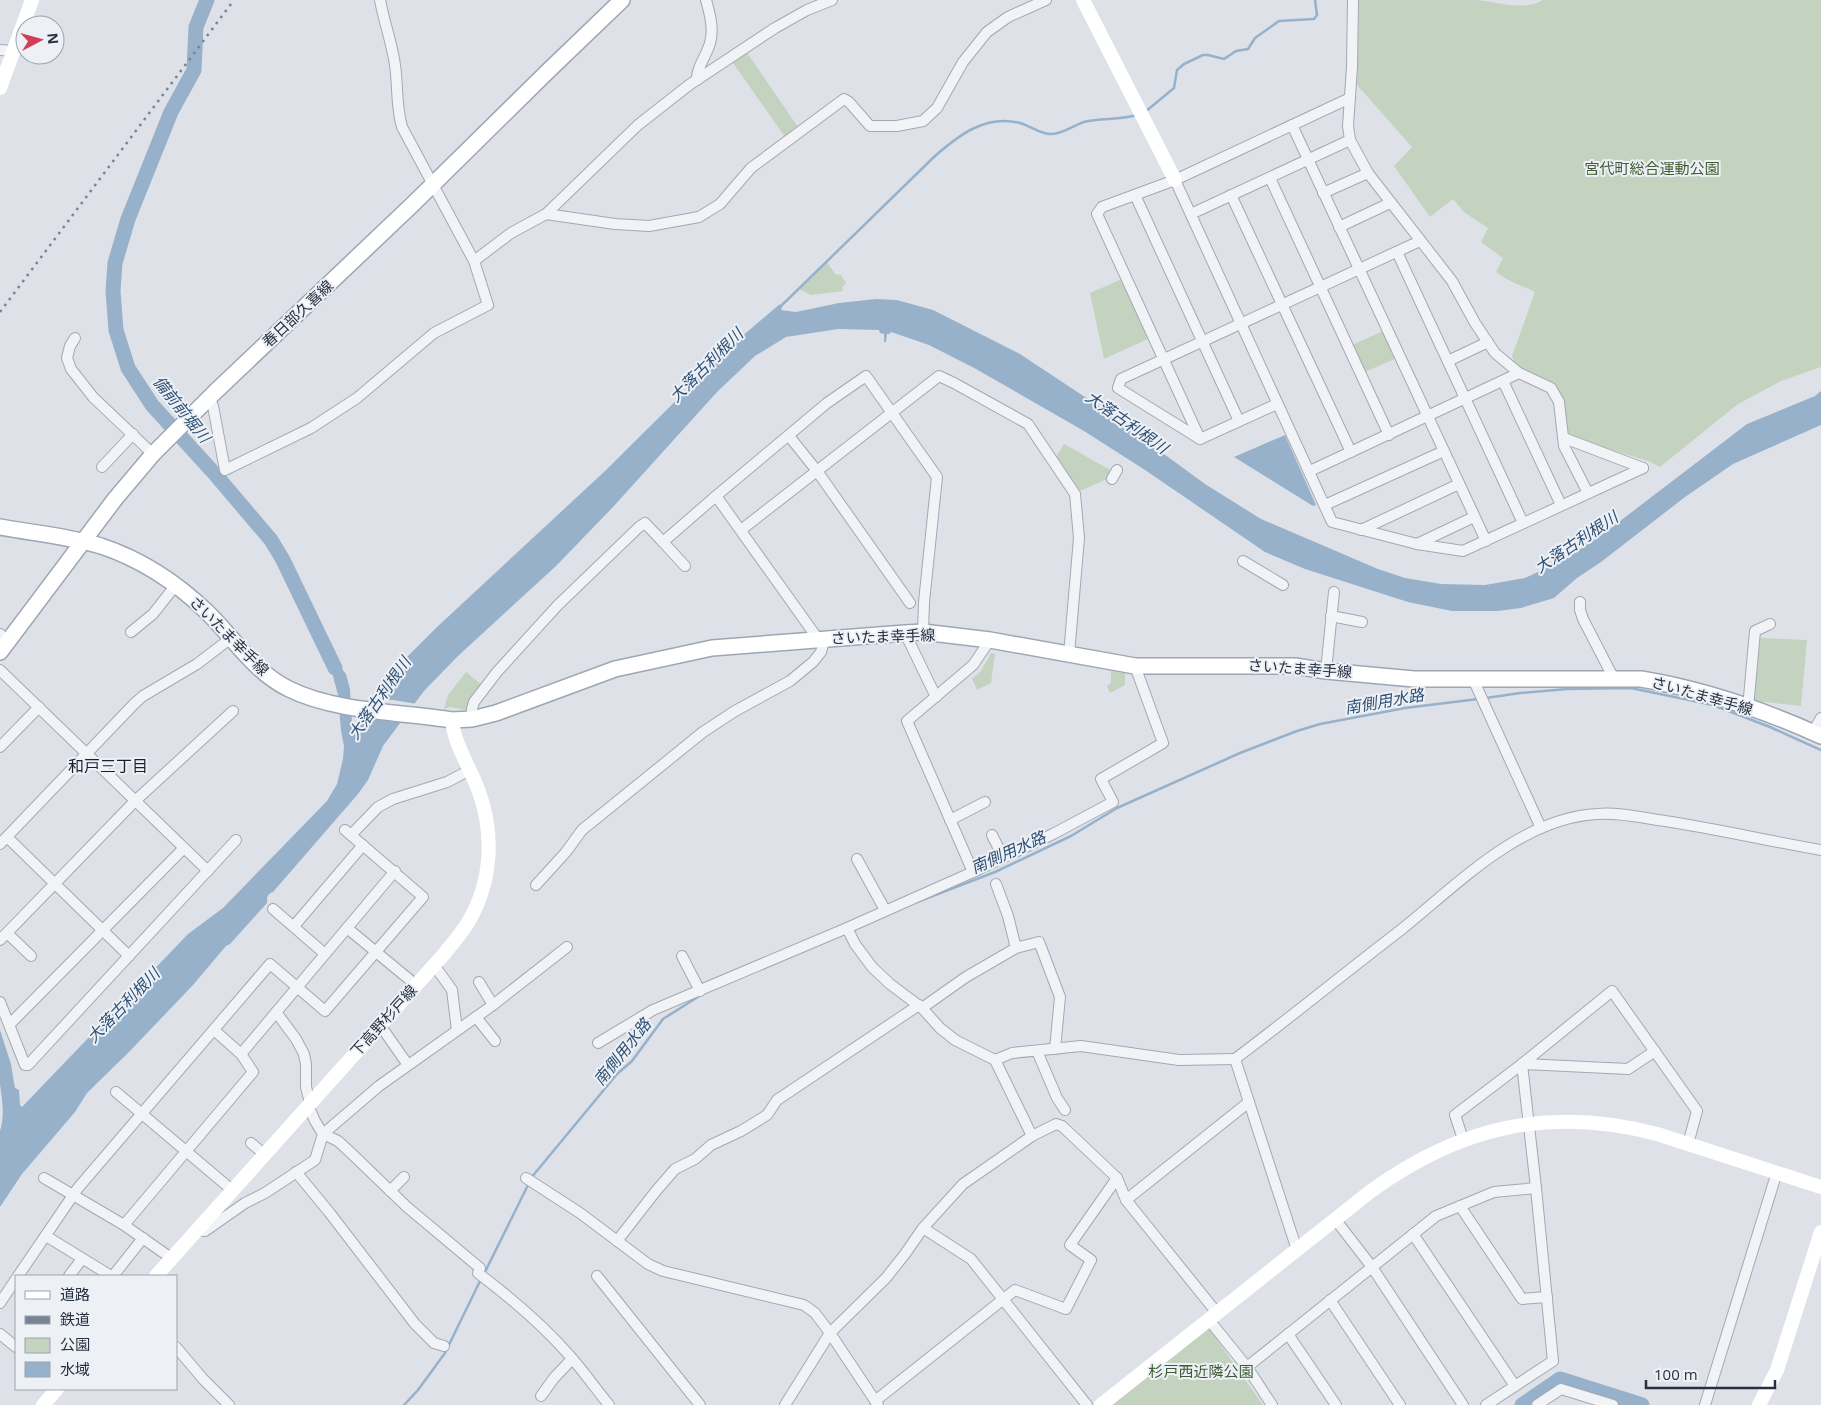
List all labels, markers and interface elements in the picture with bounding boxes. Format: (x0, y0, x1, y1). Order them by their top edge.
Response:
north arrow (15, 15, 65, 65)
text: N (43, 32, 63, 45)
park label: 宮代町総合運動公園 (1584, 158, 1720, 178)
street label: 春日部久喜線 (258, 275, 337, 351)
water label: 大落古利根川 (664, 322, 749, 407)
water label: 備前前堀川 (148, 371, 217, 449)
water label: 大落古利根川 (1081, 385, 1174, 460)
water label: 大落古利根川 (1530, 505, 1624, 578)
street label: さいたま幸手線 (186, 591, 274, 679)
street label: さいたま幸手線 (830, 624, 936, 648)
water label: 大落古利根川 (342, 651, 417, 744)
street label: さいたま幸手線 (1247, 654, 1353, 682)
street label: さいたま幸手線 (1649, 671, 1755, 719)
water label: 南側用水路 (1343, 683, 1427, 719)
district label: 和戸三丁目 (68, 755, 148, 777)
water label: 南側用水路 (967, 825, 1051, 878)
water label: 大落古利根川 (82, 961, 166, 1047)
street label: 下高野杉戸線 (346, 980, 421, 1060)
water label: 南側用水路 (588, 1012, 657, 1090)
legend (15, 1275, 178, 1390)
text: 道路 (60, 1284, 90, 1304)
text: 鉄道 (60, 1309, 90, 1329)
text: 公園 (60, 1334, 90, 1354)
scale bar (1646, 1358, 1775, 1390)
text: 水域 (60, 1359, 90, 1379)
park label: 杉戸西近隣公園 (1148, 1361, 1254, 1381)
text: 100 m (1654, 1364, 1698, 1384)

